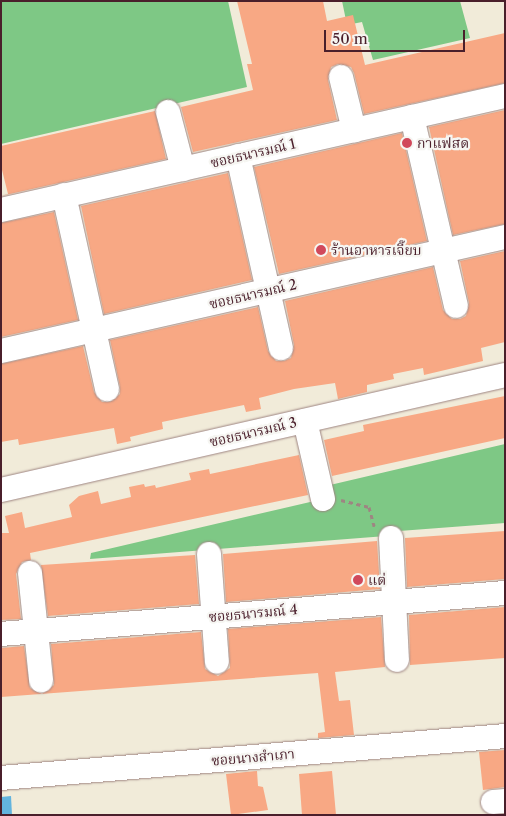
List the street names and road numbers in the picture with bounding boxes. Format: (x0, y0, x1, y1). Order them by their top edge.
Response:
street label: ซอยธนารมณ์ 1 (209, 135, 297, 171)
street label: ซอยธนารมณ์ 2 (208, 276, 298, 312)
street label: ซอยธนารมณ์ 3 (208, 414, 298, 450)
street label: ซอยธนารมณ์ 4 (208, 601, 298, 625)
street label: ซอยนางสำเภา (211, 745, 295, 769)

